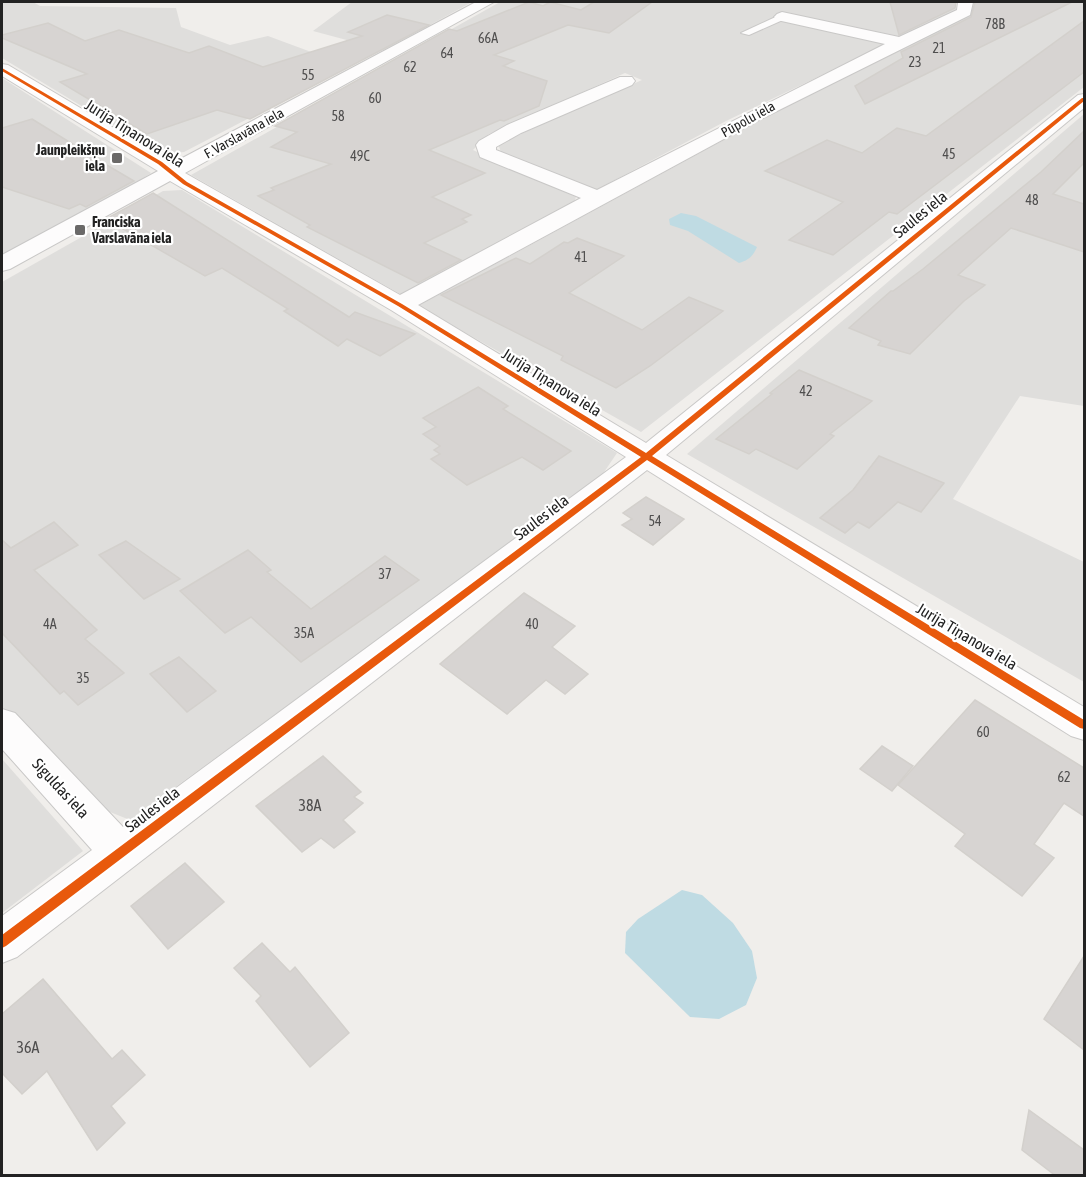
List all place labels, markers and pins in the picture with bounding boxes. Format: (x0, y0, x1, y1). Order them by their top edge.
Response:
place label: Jaunpleikšņu iela (35, 142, 105, 174)
marker: Jaunpleikšņu iela (110, 151, 124, 165)
place label: Franciska Varslavāna iela (91, 214, 172, 246)
marker: Franciska Varslavāna iela (73, 223, 87, 237)

